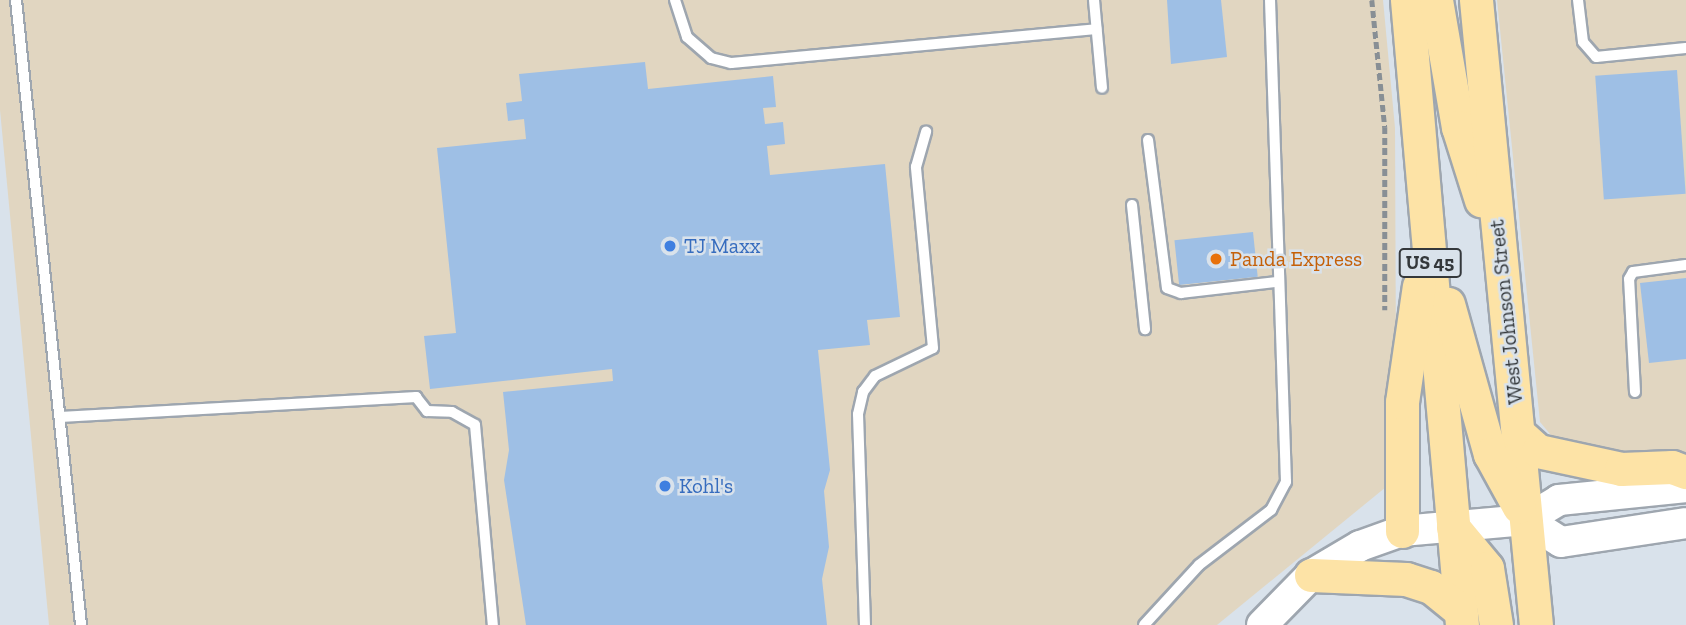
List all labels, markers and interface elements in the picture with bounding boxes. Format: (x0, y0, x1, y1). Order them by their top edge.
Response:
street label: West Johnson Street (1484, 218, 1528, 406)
place label: TJ Maxx (684, 233, 761, 259)
marker: TJ Maxx (662, 238, 678, 254)
place label: Panda Express (1230, 246, 1362, 272)
road number: US 45 (1398, 247, 1462, 278)
marker: Panda Express (1208, 251, 1224, 267)
place label: Kohl's (679, 473, 733, 499)
marker: Kohl's (657, 478, 673, 494)

